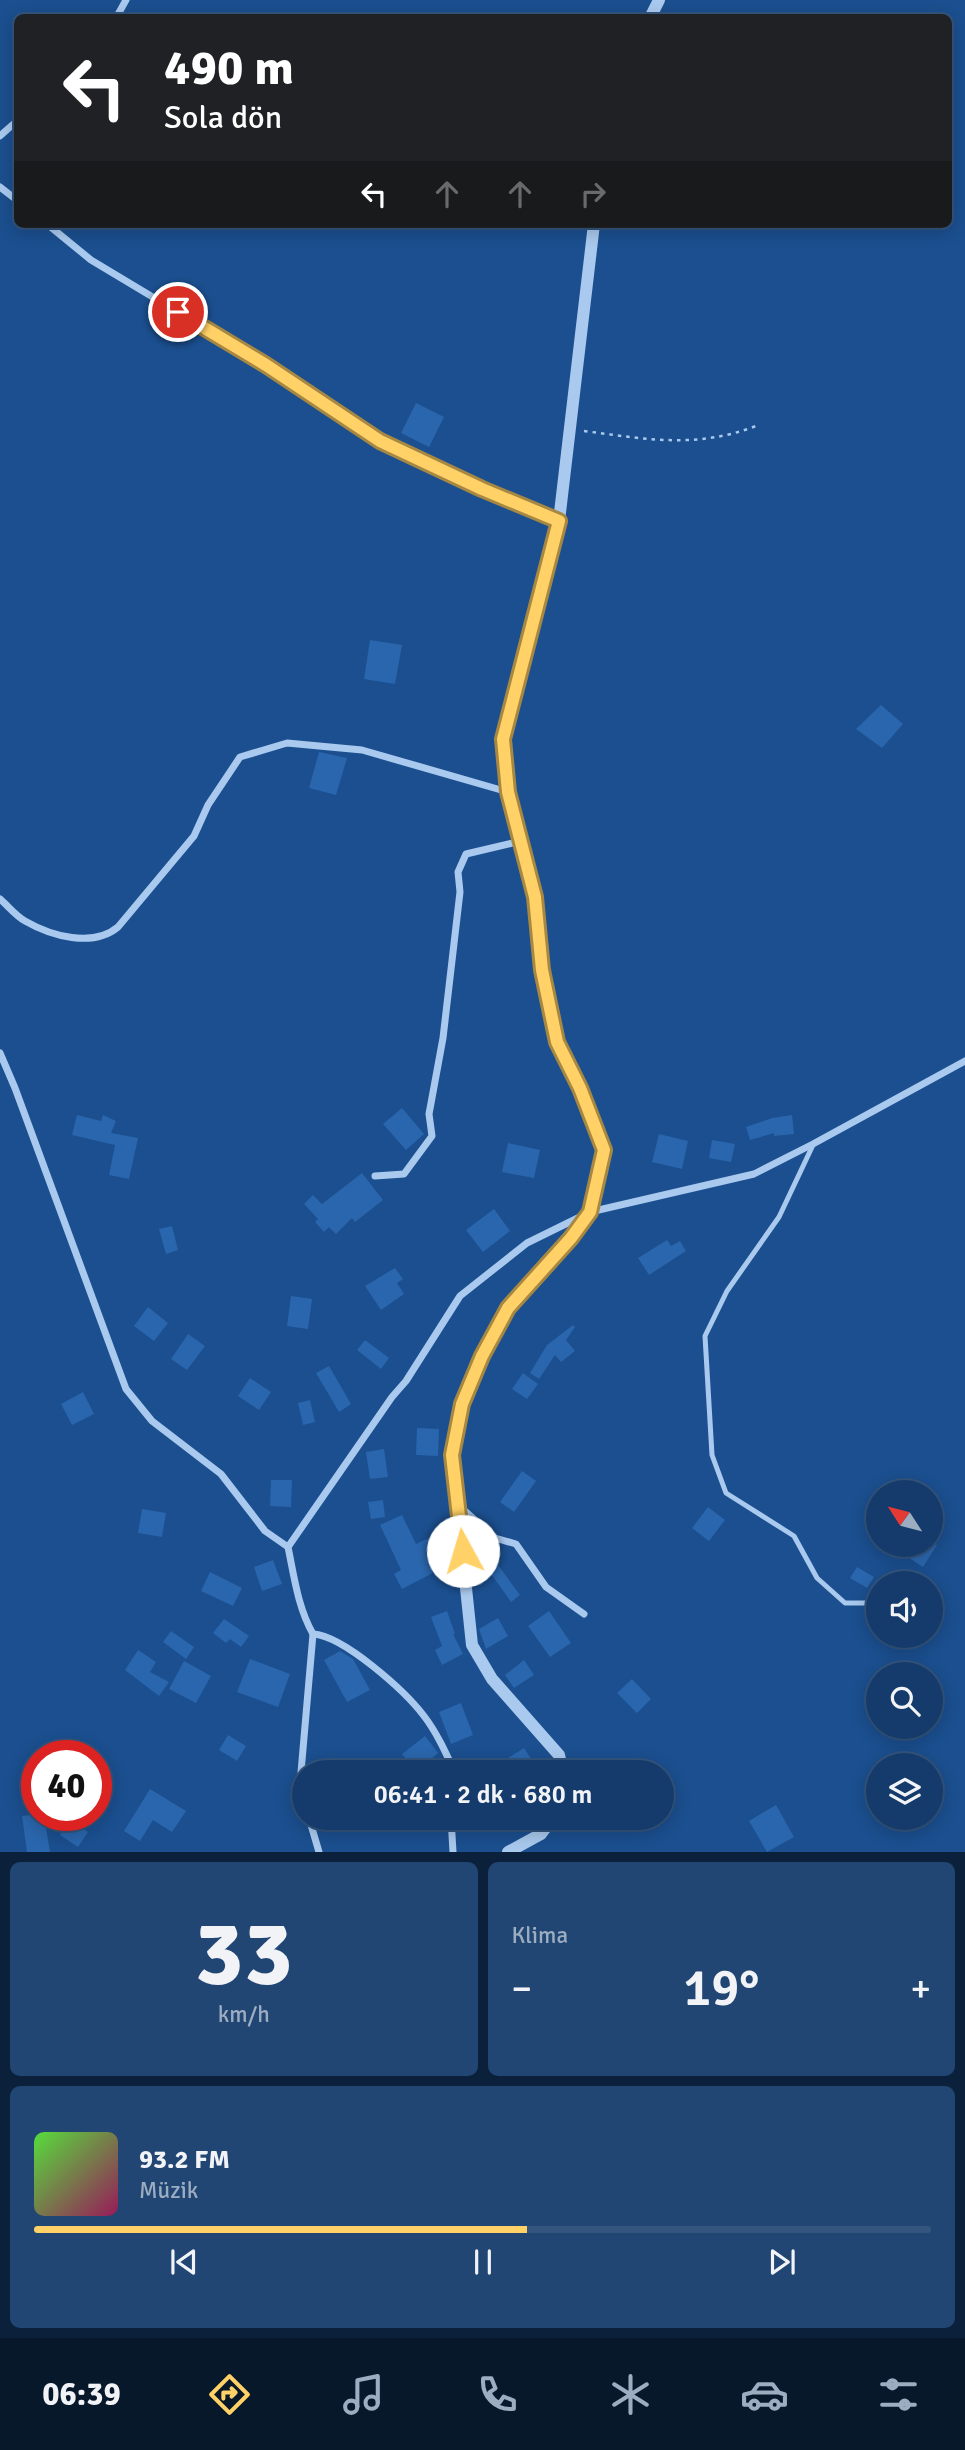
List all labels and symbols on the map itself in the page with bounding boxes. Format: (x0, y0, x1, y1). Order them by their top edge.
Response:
pin (148, 282, 208, 342)
north arrow (866, 1480, 943, 1558)
position arrow (426, 1514, 500, 1588)
speed limit sign: 40 (21, 1740, 112, 1831)

